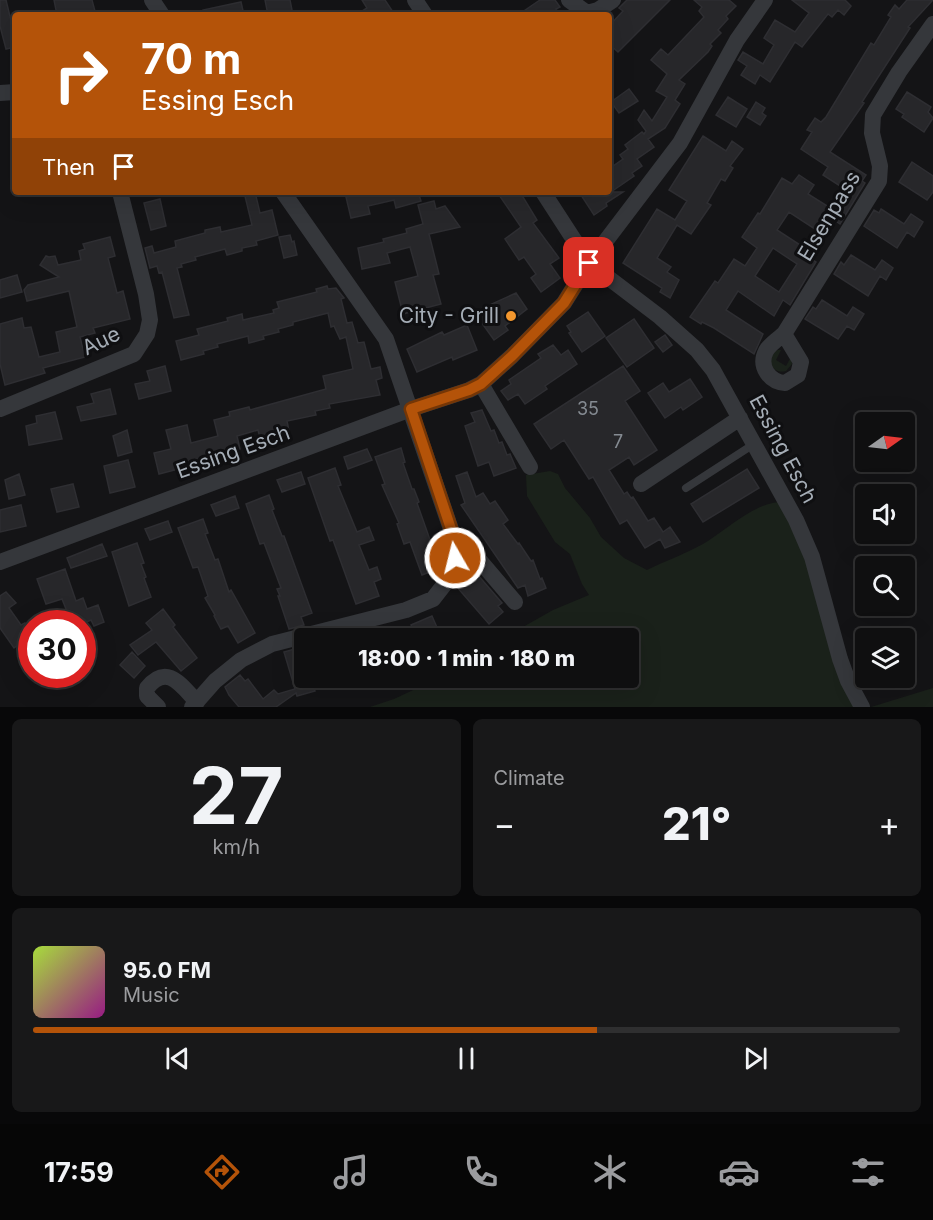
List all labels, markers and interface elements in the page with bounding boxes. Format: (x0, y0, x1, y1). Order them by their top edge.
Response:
text: 70 m (141, 33, 241, 84)
icon: right (42, 36, 120, 114)
text: Essing Esch (141, 84, 294, 117)
icon: arrive (107, 150, 140, 183)
text: Then (42, 154, 95, 180)
street label: Elsenpass (792, 166, 865, 265)
pin (563, 237, 614, 288)
icon: arrive (572, 246, 605, 279)
place label: City - Grill (399, 303, 499, 328)
marker: City - Grill (504, 309, 518, 323)
street label: Aue (78, 321, 124, 360)
street label: Essing Esch (744, 390, 822, 507)
house number: 35 (577, 398, 599, 419)
north arrow (855, 412, 915, 472)
map controls (855, 412, 915, 688)
street label: Essing Esch (173, 419, 293, 484)
house number: 7 (613, 431, 623, 452)
button: sound (855, 484, 915, 544)
position arrow (423, 526, 487, 590)
button: search (855, 556, 915, 616)
speed limit sign: 30 (18, 610, 96, 688)
button: layers (855, 628, 915, 688)
text: 18:00 · 1 min · 180 m (358, 645, 575, 671)
text: 27 (189, 748, 284, 843)
text: Climate (494, 766, 565, 790)
text: 21° (662, 796, 731, 851)
text: − (494, 804, 515, 844)
text: + (878, 804, 900, 844)
text: km/h (212, 835, 260, 859)
text: 95.0 FM (123, 957, 211, 983)
text: Music (123, 983, 180, 1007)
icon: previous (161, 1042, 194, 1075)
icon: pause (450, 1042, 483, 1075)
icon: next (739, 1042, 772, 1075)
icon: directions (201, 1151, 243, 1193)
icon: music (330, 1151, 372, 1193)
icon: phone (460, 1151, 502, 1193)
icon: climate (589, 1151, 631, 1193)
icon: car (718, 1151, 760, 1193)
icon: filters (847, 1151, 889, 1193)
text: 17:59 (44, 1156, 114, 1189)

